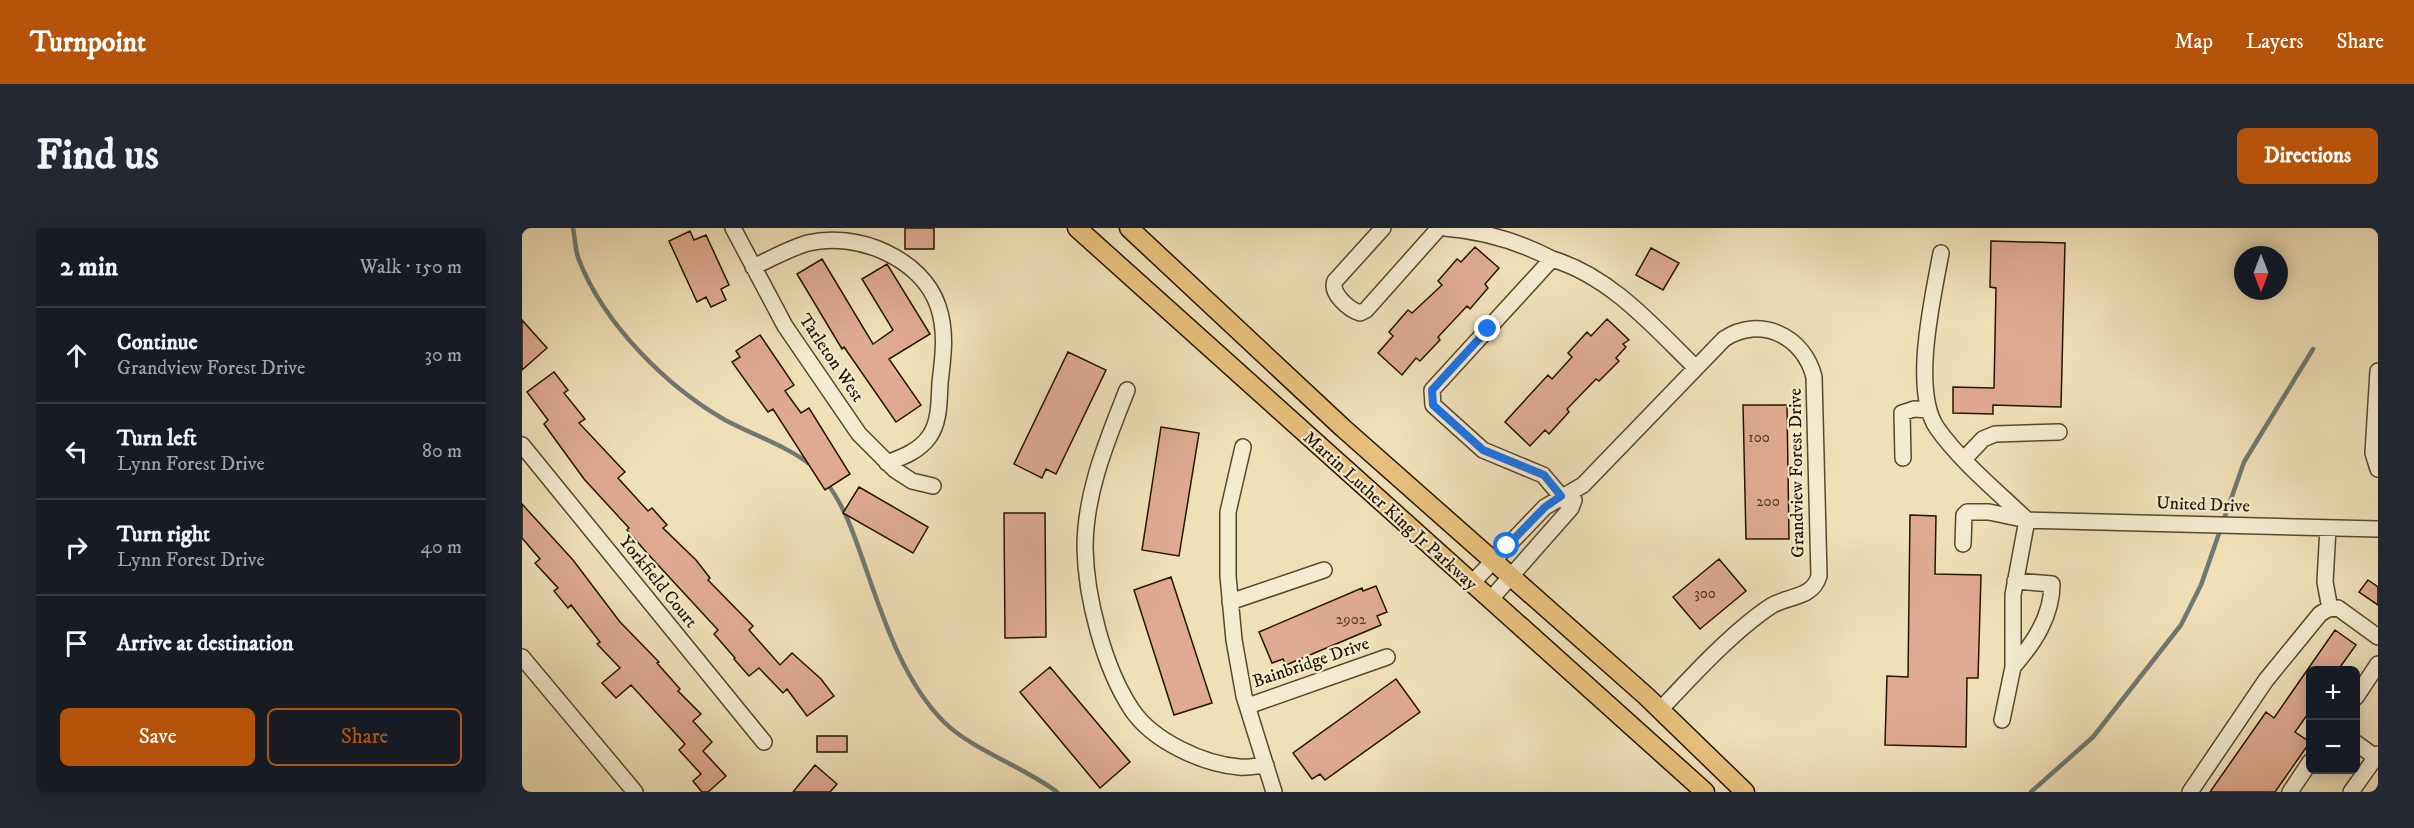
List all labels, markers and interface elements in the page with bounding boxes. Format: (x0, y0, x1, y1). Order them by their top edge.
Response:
text: Turnpoint (30, 25, 146, 60)
text: Map (2174, 29, 2213, 55)
text: Layers (2246, 29, 2304, 55)
text: Share (2337, 29, 2384, 55)
button: Directions (2237, 128, 2378, 184)
text: Find us (36, 130, 159, 182)
north arrow (2234, 246, 2288, 300)
text: 2 min (60, 251, 118, 284)
text: Walk · 150 m (360, 255, 462, 280)
street label: Tarleton West (793, 310, 869, 407)
route end (1474, 315, 1500, 341)
text: Continue (117, 329, 198, 356)
icon: ahead (60, 339, 93, 372)
text: 30 m (424, 343, 462, 368)
text: Grandview Forest Drive (117, 356, 305, 381)
street label: Grandview Forest Drive (1785, 388, 1809, 558)
text: Turn left (117, 425, 197, 452)
street label: Martin Luther King Jr Parkway (1298, 427, 1482, 595)
house number: 100 (1748, 428, 1770, 447)
icon: left (60, 435, 93, 468)
text: 80 m (422, 439, 462, 464)
text: Lynn Forest Drive (117, 452, 265, 477)
house number: 200 (1756, 492, 1780, 511)
street label: United Drive (2156, 492, 2250, 518)
text: Turn right (117, 521, 210, 548)
icon: right (60, 531, 93, 564)
street label: Yorkfield Court (614, 531, 702, 633)
route start (1493, 532, 1519, 558)
text: 40 m (420, 535, 462, 560)
text: Lynn Forest Drive (117, 548, 265, 573)
house number: 300 (1694, 584, 1716, 603)
house number: 2902 (1336, 610, 1367, 629)
icon: arrive (60, 627, 93, 660)
text: Arrive at destination (117, 630, 294, 657)
street label: Bainbridge Drive (1250, 633, 1372, 693)
map controls (2306, 666, 2360, 774)
button: + (2306, 666, 2360, 720)
button: Save (60, 708, 255, 766)
button: Share (267, 708, 462, 766)
button: − (2306, 720, 2360, 774)

